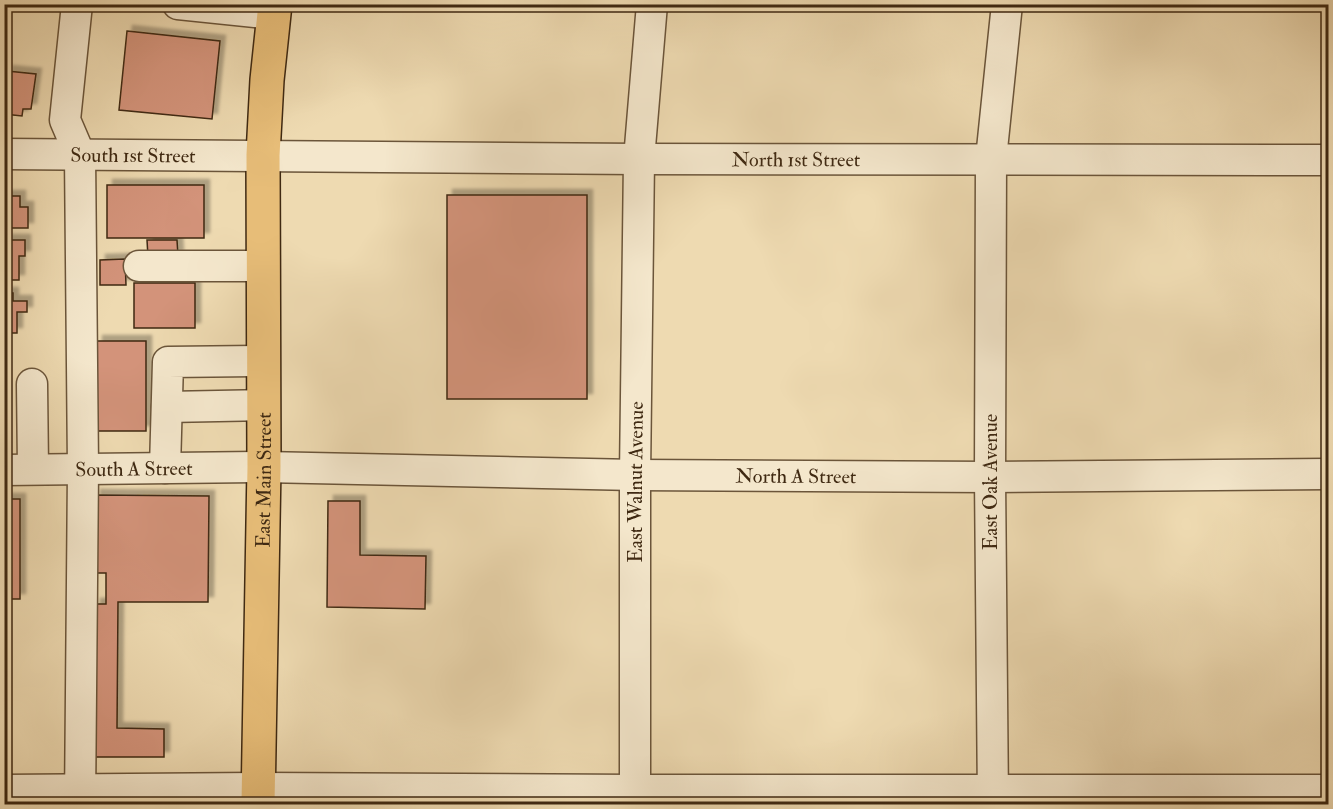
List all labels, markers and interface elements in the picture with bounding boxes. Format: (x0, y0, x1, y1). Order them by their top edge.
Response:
street label: South 1st Street (70, 143, 196, 169)
street label: North 1st Street (732, 147, 861, 172)
street label: East Walnut Avenue (623, 401, 649, 563)
street label: East Main Street (251, 412, 277, 548)
street label: East Oak Avenue (978, 414, 1003, 550)
street label: South A Street (75, 456, 193, 482)
street label: North A Street (735, 464, 857, 489)

